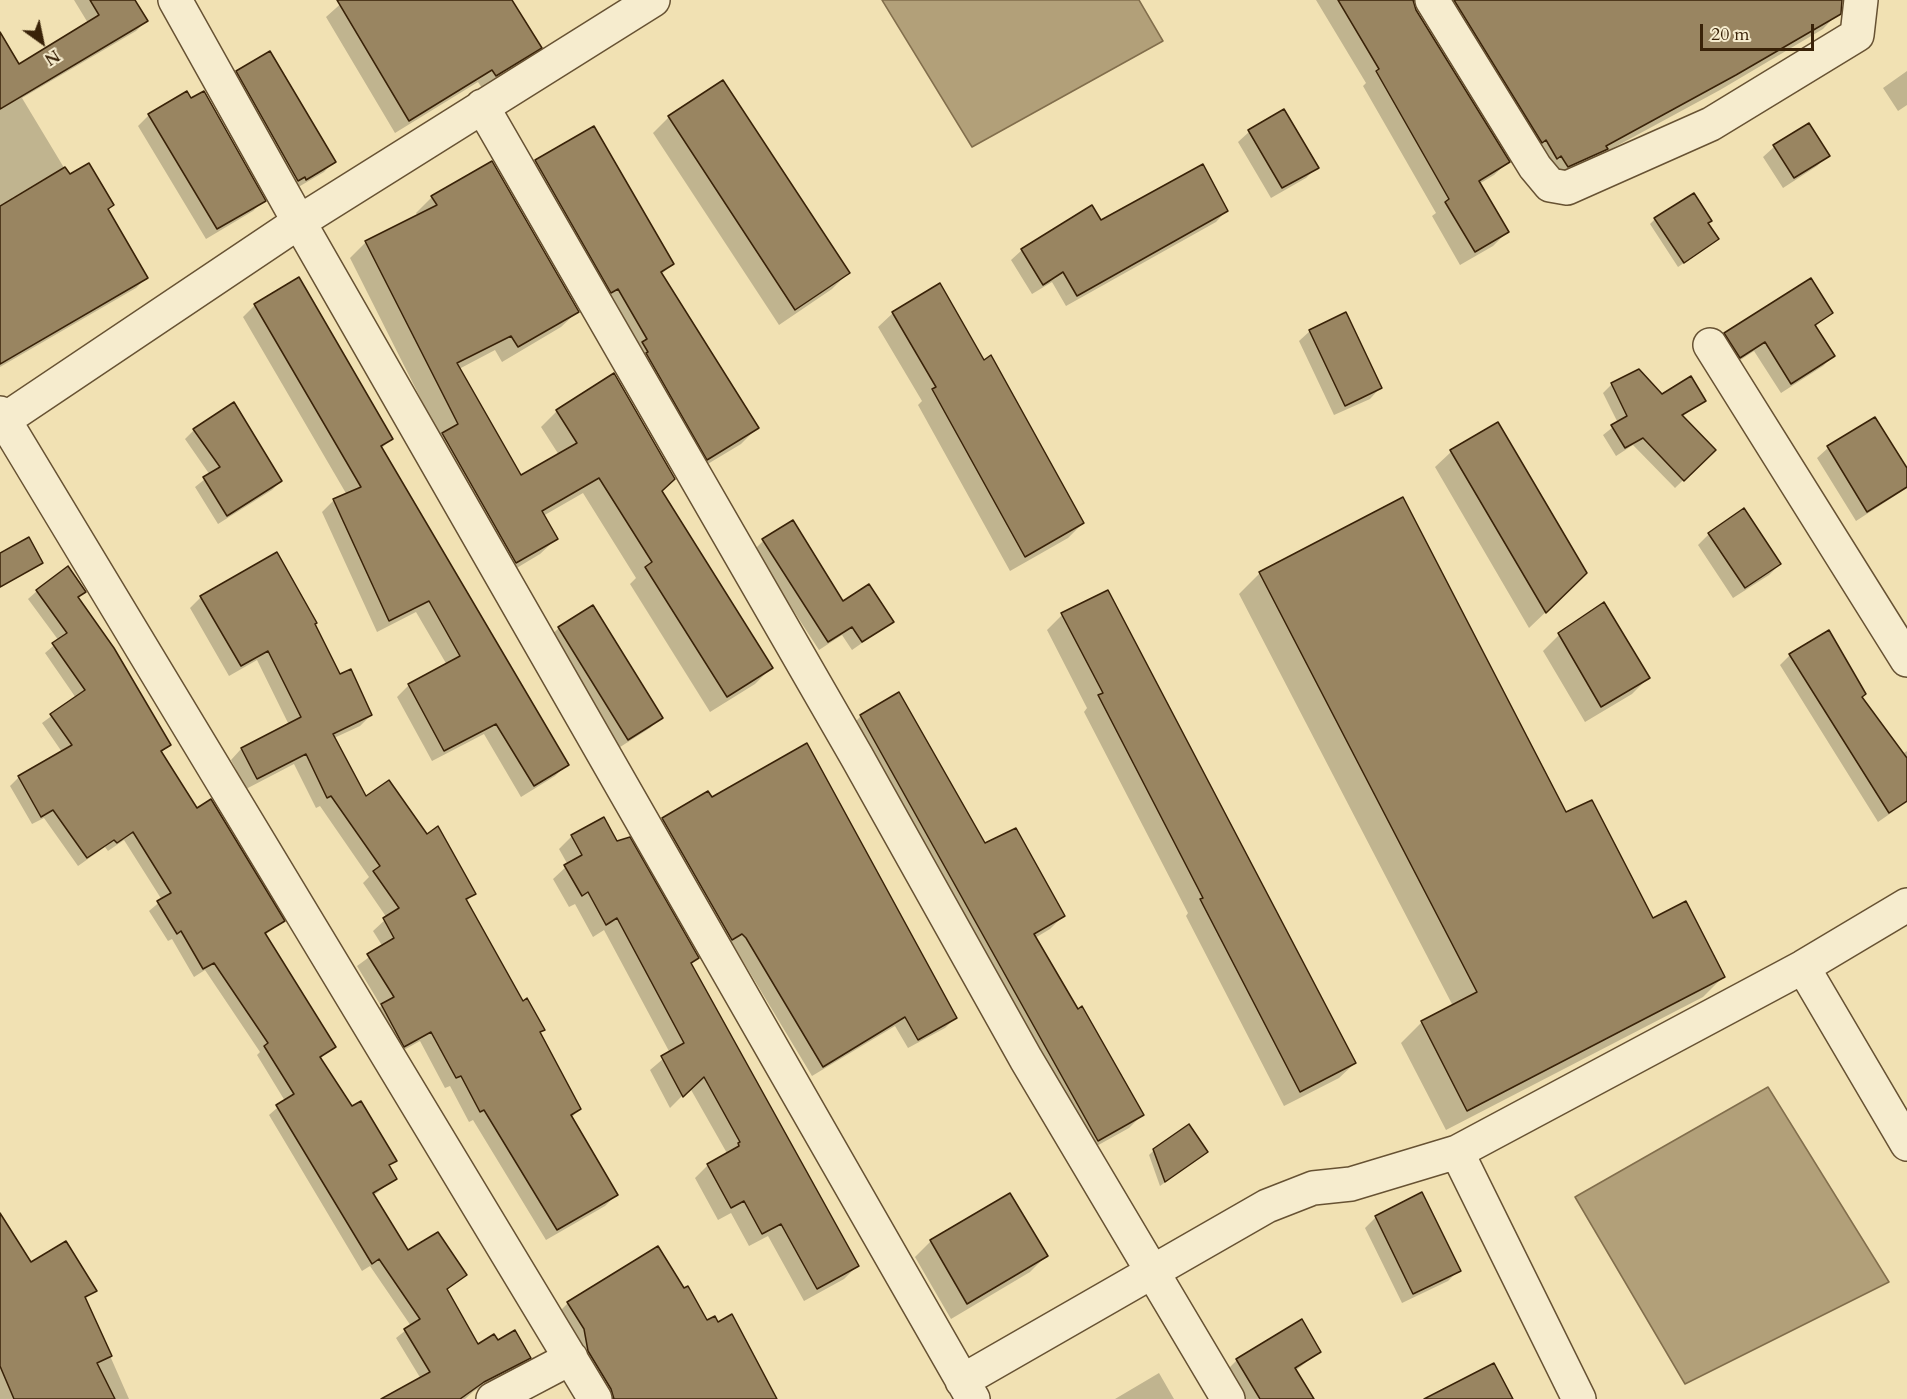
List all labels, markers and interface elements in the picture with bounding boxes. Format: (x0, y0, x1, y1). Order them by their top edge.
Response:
north arrow (12, 12, 72, 72)
scale bar (1703, 12, 1817, 50)
text: 20 m (1711, 22, 1750, 47)
text: N (40, 44, 64, 70)

